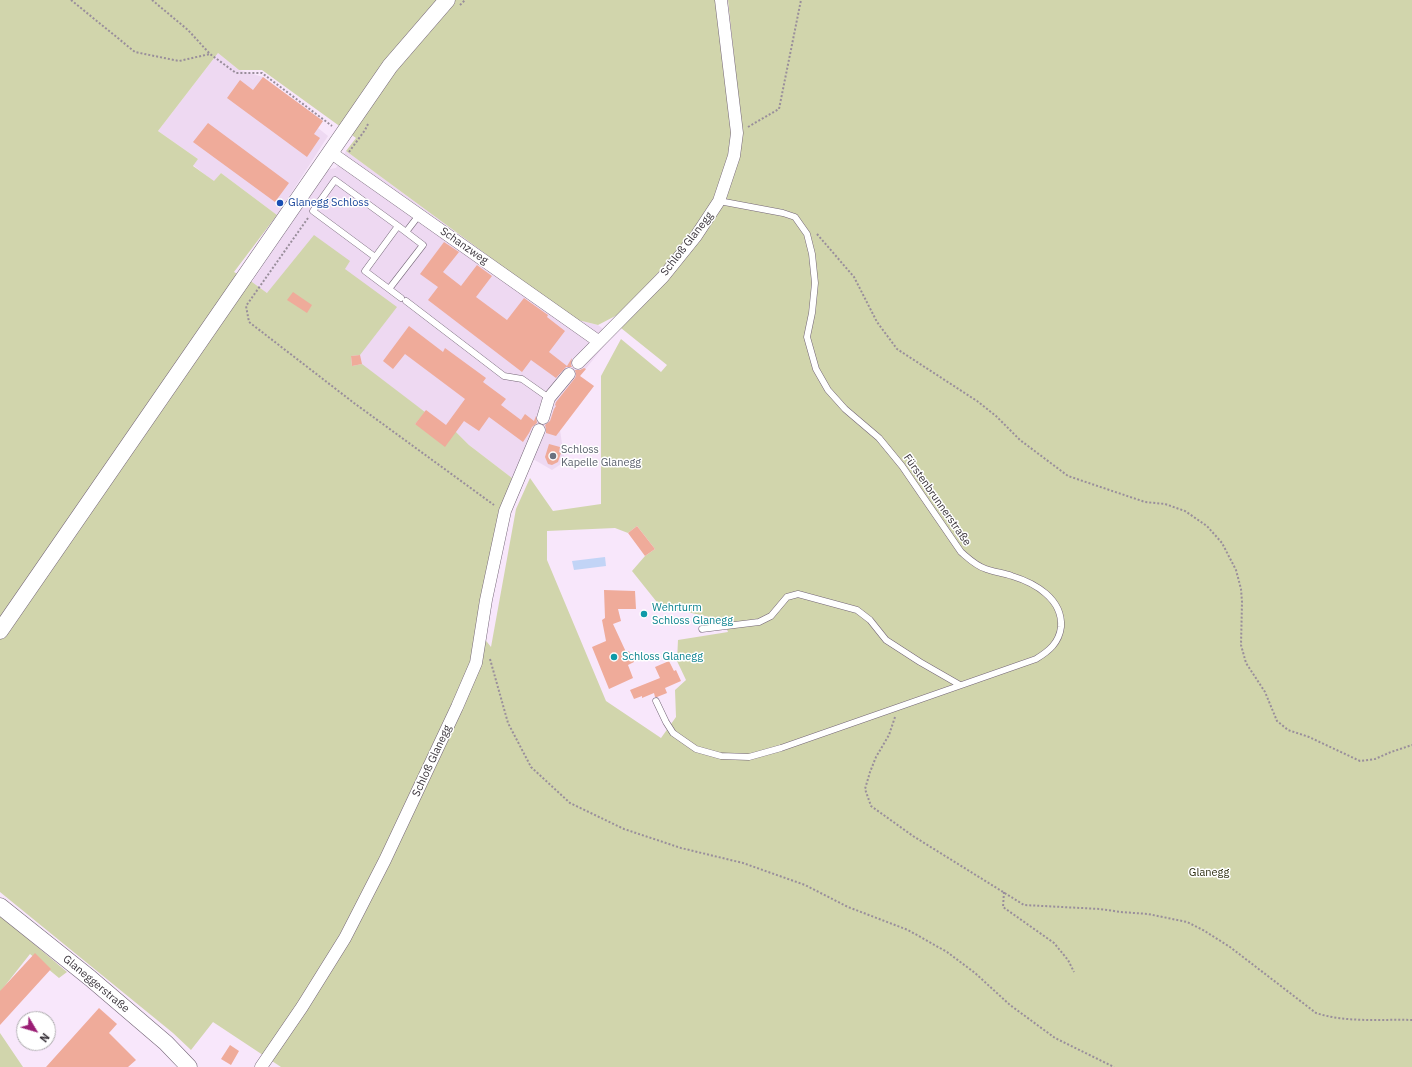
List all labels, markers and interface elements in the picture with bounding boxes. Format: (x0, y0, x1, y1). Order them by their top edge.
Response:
place label: Glanegg Schloss (288, 196, 369, 210)
marker: Glanegg Schloss (275, 198, 285, 208)
street label: Schloß Glanegg (658, 209, 716, 279)
street label: Schanzweg (437, 225, 491, 267)
place label: Schloss Kapelle Glanegg (561, 443, 641, 469)
marker: Schloss Kapelle Glanegg (548, 451, 558, 461)
street label: Fürstenbrunnerstraße (900, 452, 974, 548)
place label: Wehrturm Schloss Glanegg (652, 601, 733, 627)
marker: Wehrturm Schloss Glanegg (639, 609, 649, 619)
place label: Schloss Glanegg (622, 650, 703, 664)
marker: Schloss Glanegg (609, 652, 619, 662)
street label: Schloß Glanegg (410, 723, 454, 799)
park label: Glanegg (1189, 866, 1229, 880)
street label: Glaneggerstraße (60, 952, 132, 1016)
north arrow (16, 1011, 56, 1051)
text: N (37, 1030, 53, 1045)

